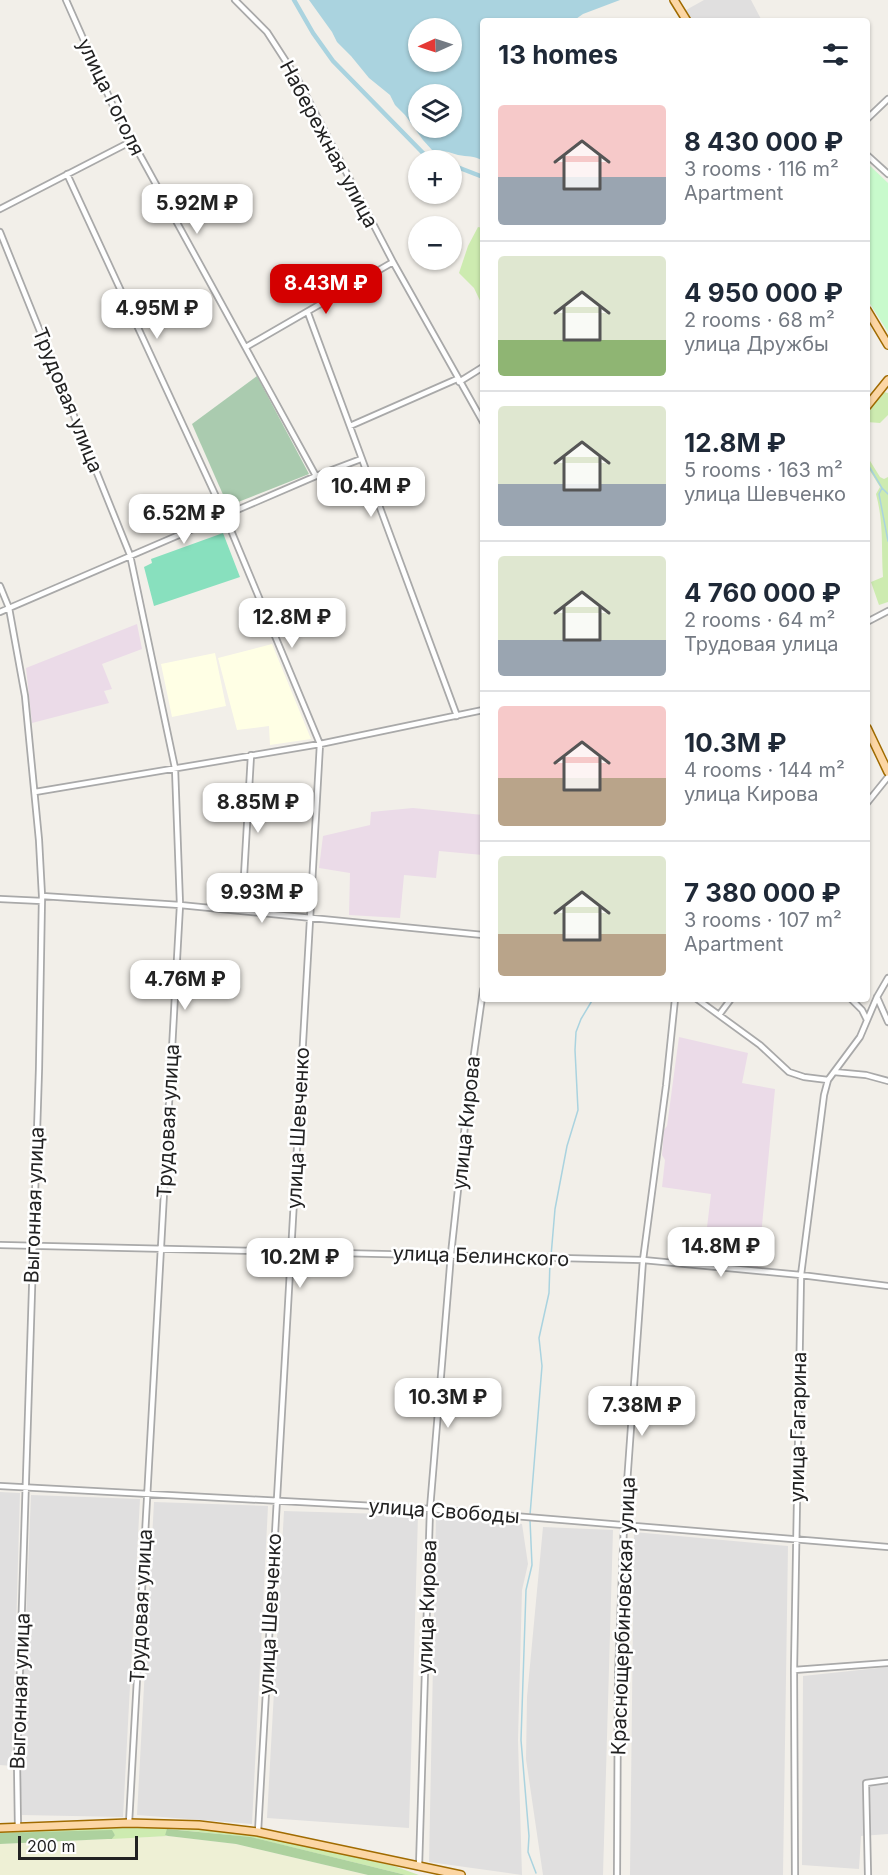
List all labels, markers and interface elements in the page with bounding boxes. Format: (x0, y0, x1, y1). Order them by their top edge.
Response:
north arrow (408, 18, 462, 72)
map controls (408, 18, 462, 270)
street label: улица Гоголя (72, 34, 150, 160)
icon: filters (819, 38, 852, 71)
text: 13 homes (498, 39, 618, 70)
street label: Набережная улица (275, 56, 383, 232)
button: layers (408, 84, 462, 138)
text: 8 430 000 ₽ (684, 126, 843, 157)
icon: home (546, 129, 618, 201)
button: + (408, 150, 462, 204)
text: 3 rooms · 116 m² (684, 157, 839, 181)
text: Apartment (684, 181, 783, 205)
pin: 5.92M ₽ (142, 184, 252, 235)
text: 5.92M ₽ (156, 191, 238, 215)
button: − (408, 216, 462, 270)
pin: 8.43M ₽ (271, 264, 381, 315)
text: 8.43M ₽ (284, 271, 368, 295)
text: 4 950 000 ₽ (684, 277, 843, 308)
icon: home (546, 280, 618, 352)
pin: 4.95M ₽ (102, 289, 212, 340)
text: 4.95M ₽ (115, 296, 199, 320)
text: 2 rooms · 68 m² (684, 308, 835, 332)
street label: Трудовая улица (28, 324, 108, 476)
text: улица Дружбы (684, 332, 829, 356)
text: 12.8M ₽ (684, 427, 786, 458)
icon: home (546, 430, 618, 502)
text: 5 rooms · 163 m² (684, 458, 843, 482)
pin: 10.4M ₽ (316, 467, 426, 518)
text: 10.4M ₽ (331, 474, 411, 498)
text: улица Шевченко (684, 482, 846, 506)
pin: 6.52M ₽ (129, 494, 239, 545)
text: 6.52M ₽ (143, 501, 225, 525)
text: 4 760 000 ₽ (684, 577, 841, 608)
icon: home (546, 580, 618, 652)
pin: 12.8M ₽ (237, 598, 347, 649)
text: 12.8M ₽ (253, 605, 331, 629)
text: 2 rooms · 64 m² (684, 608, 835, 632)
text: Трудовая улица (684, 632, 839, 656)
text: 10.3M ₽ (684, 727, 787, 758)
icon: home (546, 730, 618, 802)
text: 4 rooms · 144 m² (684, 758, 845, 782)
text: улица Кирова (684, 782, 819, 806)
pin: 8.85M ₽ (203, 783, 313, 834)
text: 8.85M ₽ (217, 790, 299, 814)
pin: 9.93M ₽ (207, 873, 317, 924)
text: 7 380 000 ₽ (684, 877, 841, 908)
text: 9.93M ₽ (221, 880, 303, 904)
icon: home (546, 880, 618, 952)
text: 3 rooms · 107 m² (684, 908, 842, 932)
text: Apartment (684, 932, 783, 956)
pin: 4.76M ₽ (130, 960, 240, 1011)
text: 4.76M ₽ (144, 967, 226, 991)
street label: Трудовая улица (152, 1043, 184, 1199)
street label: улица Шевченко (282, 1046, 314, 1210)
street label: улица Кирова (447, 1055, 485, 1191)
street label: Выгонная улица (19, 1126, 49, 1284)
pin: 14.8M ₽ (666, 1227, 776, 1278)
text: 14.8M ₽ (682, 1234, 760, 1258)
pin: 10.2M ₽ (245, 1238, 355, 1289)
street label: улица Белинского (392, 1241, 570, 1271)
text: 10.2M ₽ (260, 1245, 340, 1269)
street label: улица Гагарина (785, 1351, 811, 1503)
pin: 10.3M ₽ (393, 1378, 503, 1429)
text: 10.3M ₽ (409, 1385, 487, 1409)
pin: 7.38M ₽ (587, 1386, 697, 1437)
text: 7.38M ₽ (602, 1393, 682, 1417)
street label: Краснощербиновская улица (606, 1476, 640, 1756)
street label: улица Свободы (368, 1494, 520, 1528)
street label: Трудовая улица (125, 1528, 157, 1684)
street label: улица Шевченко (254, 1532, 286, 1696)
street label: улица Кирова (413, 1539, 441, 1675)
street label: Выгонная улица (5, 1612, 35, 1770)
scale bar (18, 1833, 138, 1860)
text: 200 m (27, 1836, 75, 1856)

